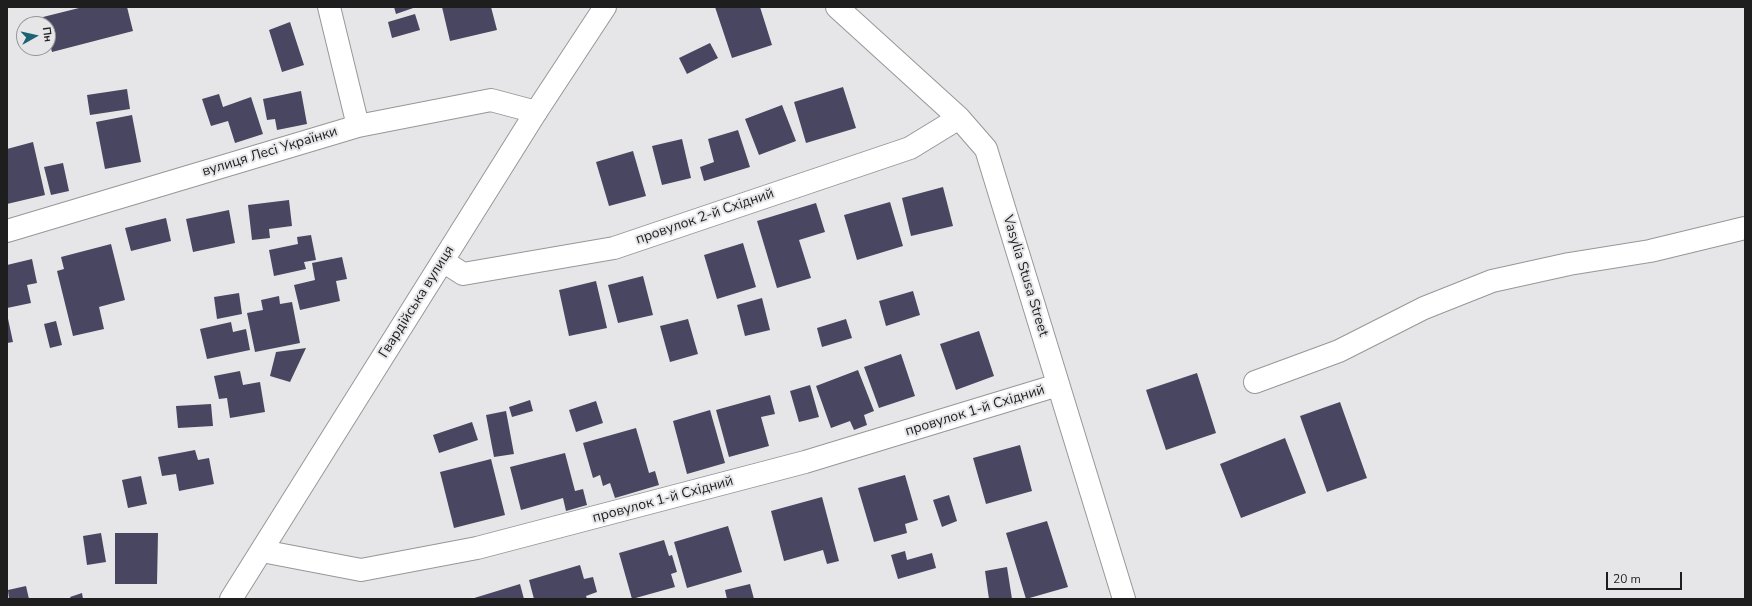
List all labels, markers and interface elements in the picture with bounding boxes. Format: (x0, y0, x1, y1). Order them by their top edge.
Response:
north arrow (16, 16, 56, 56)
text: Пн (39, 26, 56, 43)
street label: вулиця Лесі Українки (200, 123, 340, 181)
street label: провулок 2-й Східний (634, 185, 776, 249)
street label: Vasylia Stusa Street (999, 213, 1051, 339)
street label: Гвардійська вулиця (376, 243, 458, 361)
street label: провулок 1-й Східний (903, 382, 1047, 440)
street label: провулок 1-й Східний (591, 473, 735, 527)
scale bar (1608, 564, 1684, 590)
text: 20 m (1613, 571, 1641, 587)

